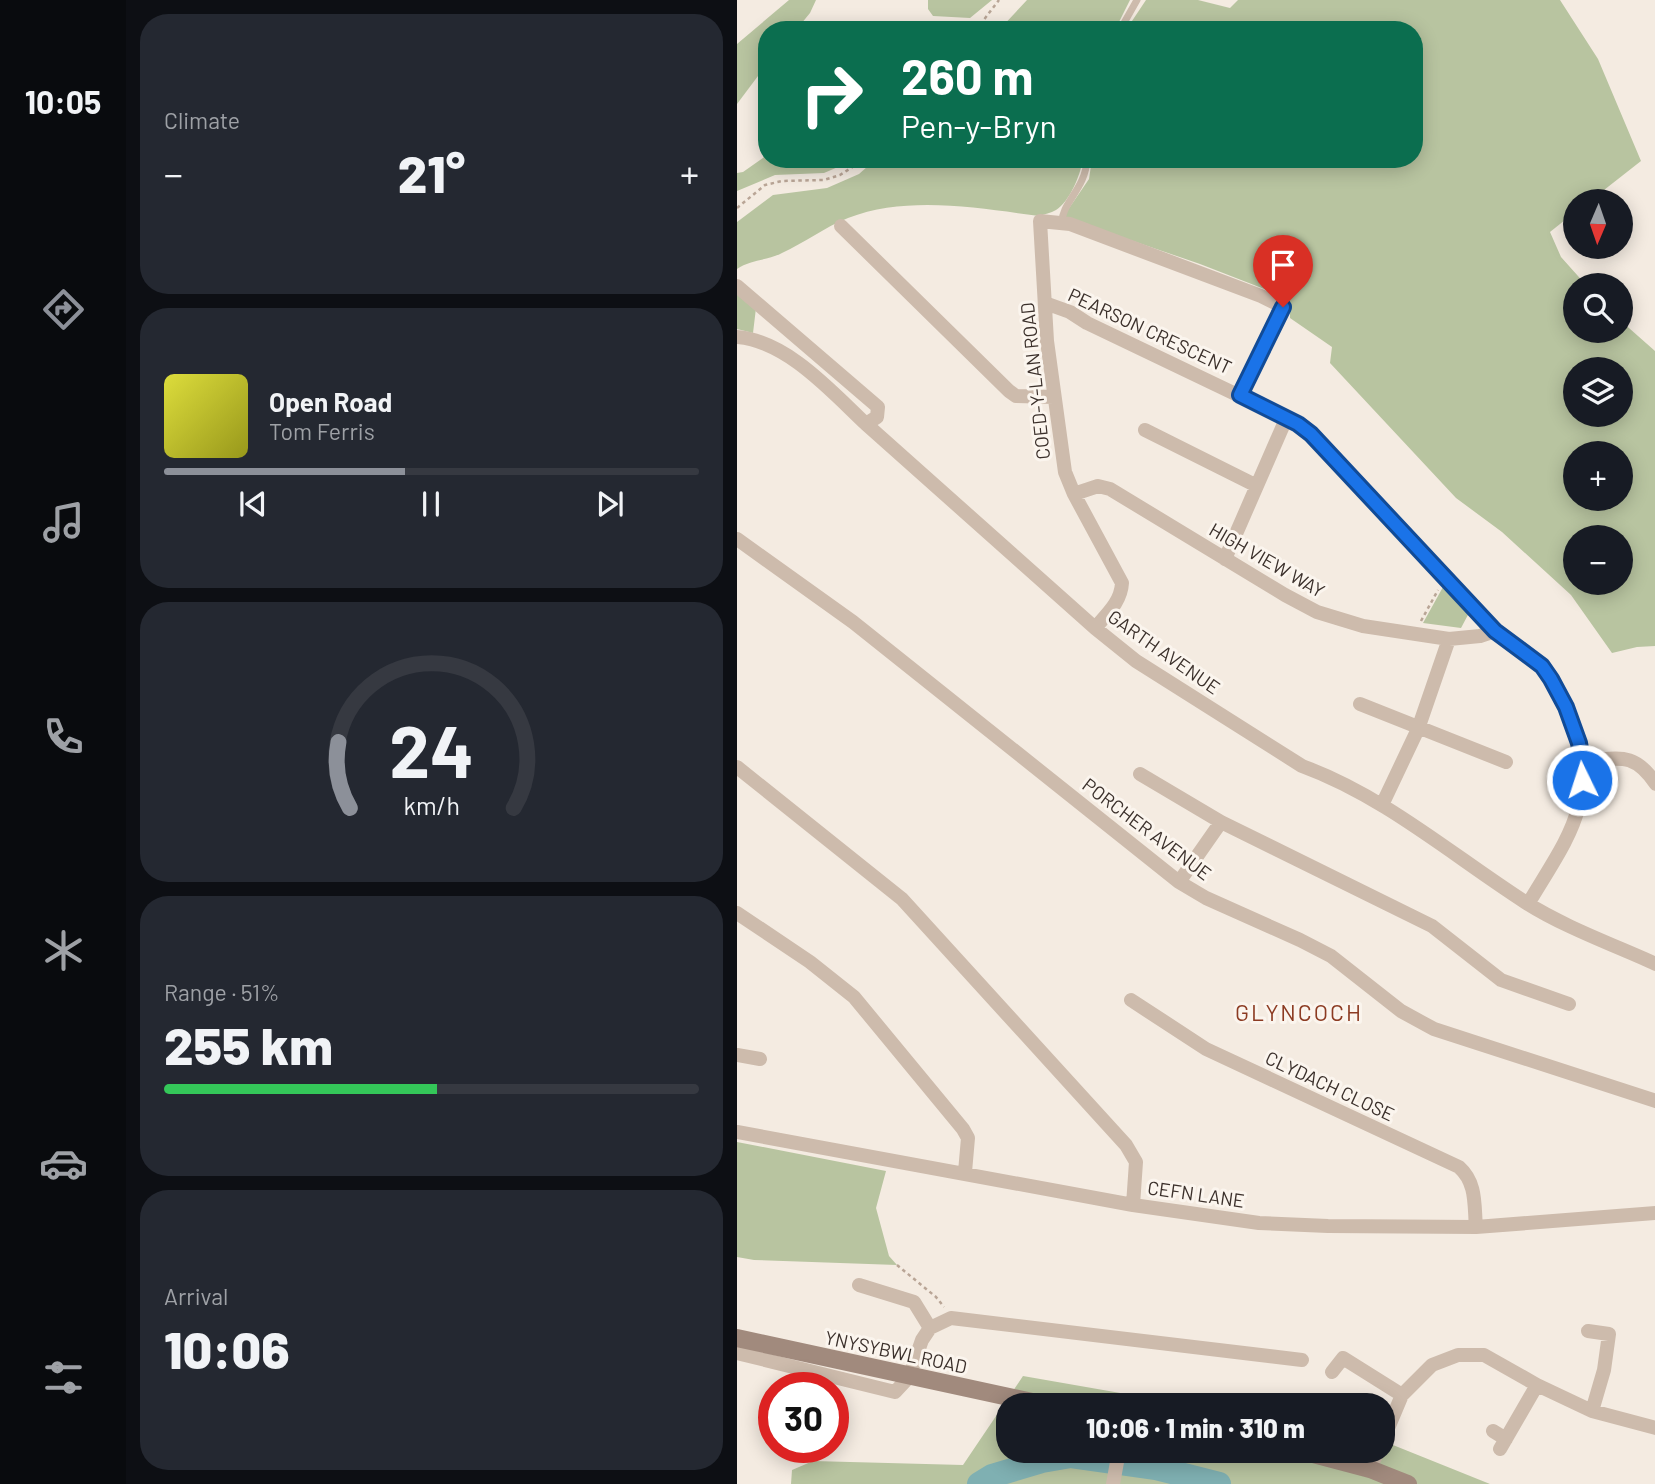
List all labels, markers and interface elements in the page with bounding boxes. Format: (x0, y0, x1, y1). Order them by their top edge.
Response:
text: 260 m (901, 46, 1033, 105)
icon: right (786, 49, 877, 140)
text: 10:05 (25, 82, 101, 120)
text: Climate (164, 106, 240, 134)
text: Pen-y-Bryn (901, 106, 1057, 144)
text: 21° (398, 141, 465, 203)
text: − (164, 150, 183, 196)
text: + (680, 150, 699, 196)
north arrow (1563, 189, 1633, 259)
map controls (1563, 189, 1633, 595)
pin (1253, 235, 1313, 307)
icon: arrive (1264, 246, 1302, 284)
button: search (1563, 273, 1633, 343)
street label: PEARSON CRESCENT (1065, 283, 1236, 379)
icon: directions (39, 285, 88, 334)
street label: COED-Y-LAN ROAD (1015, 301, 1054, 461)
button: layers (1563, 357, 1633, 427)
text: Open Road (269, 386, 392, 417)
text: Tom Ferris (269, 417, 375, 445)
button: + (1563, 441, 1633, 511)
icon: previous (234, 485, 272, 523)
icon: pause (412, 485, 450, 523)
icon: next (591, 485, 629, 523)
icon: music (39, 498, 88, 547)
street label: HIGH VIEW WAY (1205, 517, 1329, 602)
button: − (1563, 525, 1633, 595)
street label: GARTH AVENUE (1104, 604, 1225, 699)
text: 24 (389, 705, 474, 793)
icon: phone (39, 712, 88, 761)
position arrow (1545, 743, 1619, 817)
street label: PORCHER AVENUE (1078, 773, 1216, 885)
text: km/h (403, 790, 460, 820)
icon: climate (39, 926, 88, 975)
text: Range · 51% (164, 978, 280, 1006)
district label: GLYNCOCH (1235, 998, 1363, 1026)
text: 255 km (164, 1013, 333, 1075)
street label: CLYDACH CLOSE (1262, 1046, 1398, 1125)
icon: car (39, 1139, 88, 1188)
street label: CEFN LANE (1146, 1175, 1246, 1212)
text: Arrival (164, 1282, 228, 1310)
text: 10:06 (164, 1317, 290, 1379)
street label: YNYSYBWL ROAD (823, 1325, 969, 1378)
icon: filters (39, 1353, 88, 1402)
speed limit sign: 30 (758, 1372, 849, 1463)
text: 10:06 · 1 min · 310 m (1086, 1412, 1305, 1443)

